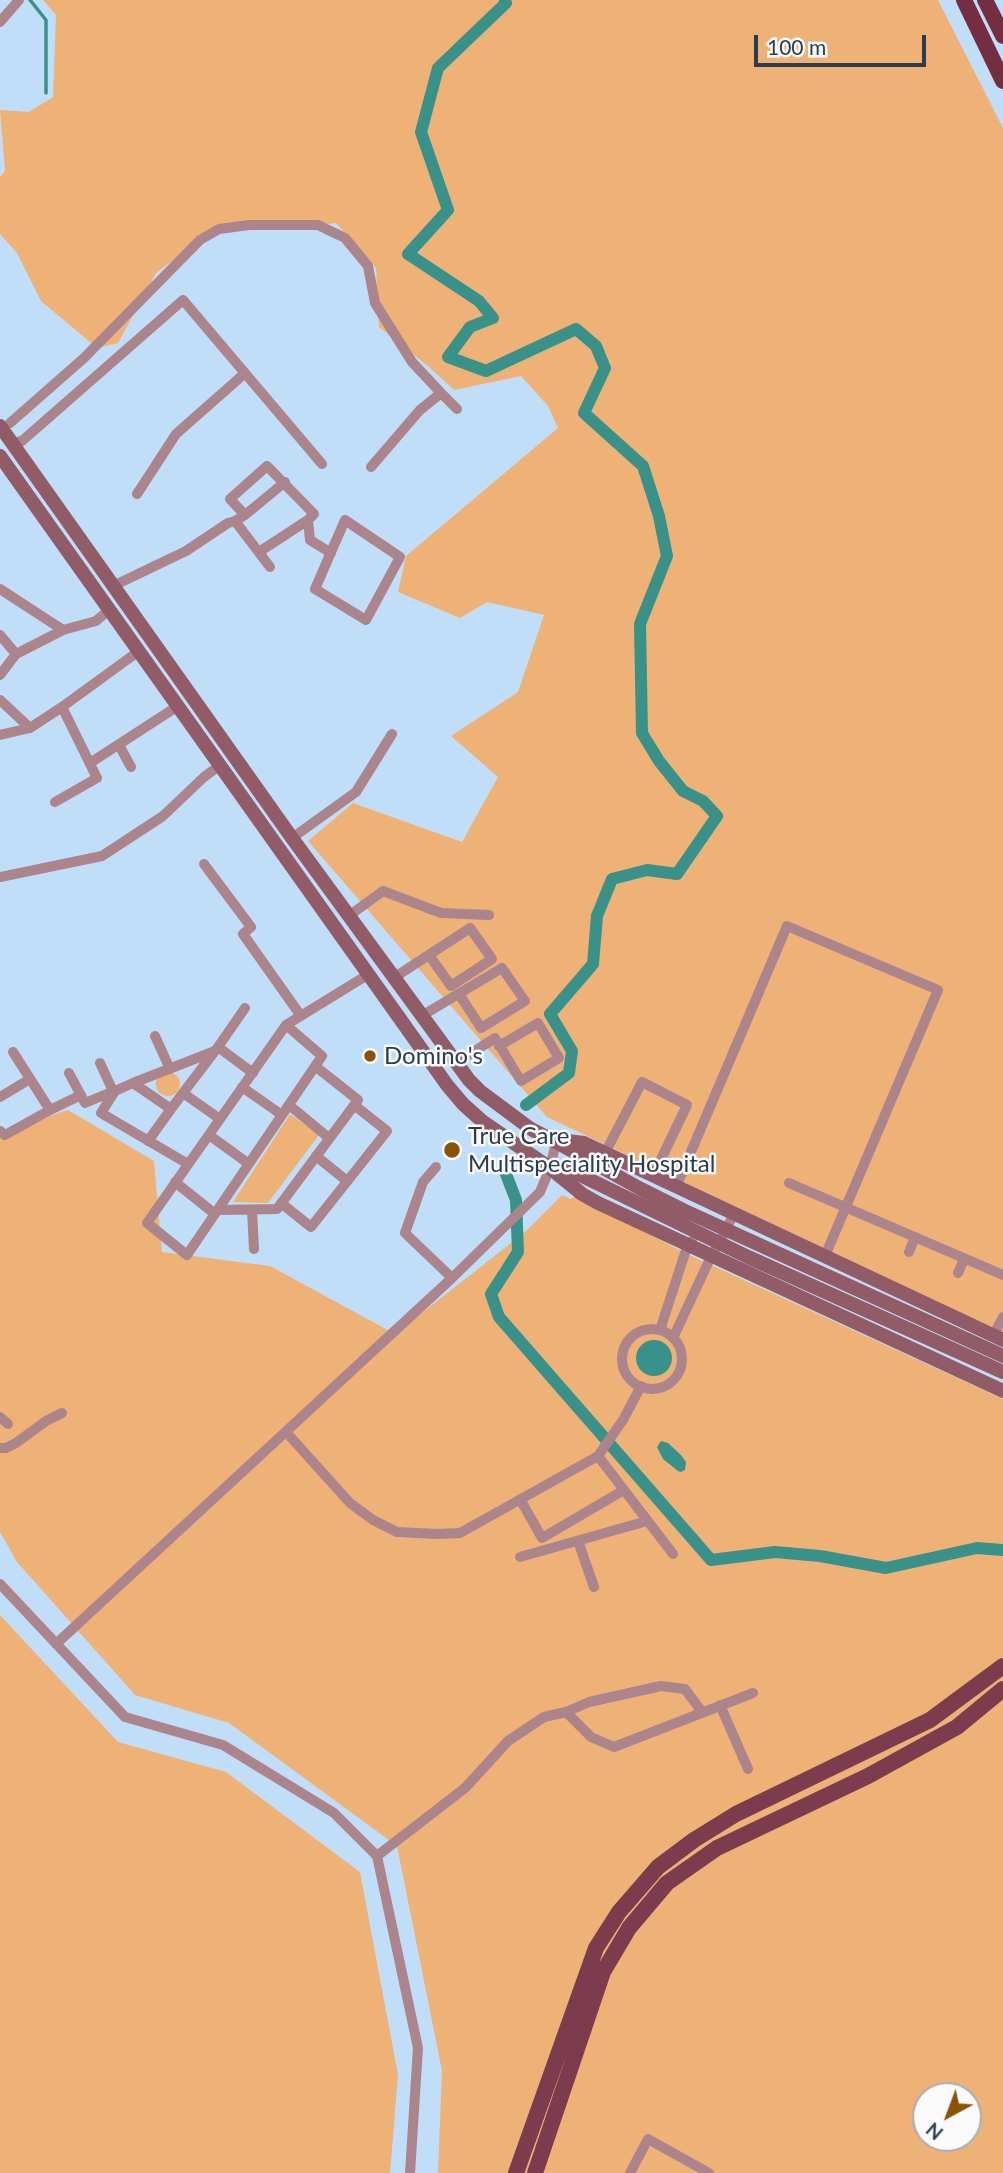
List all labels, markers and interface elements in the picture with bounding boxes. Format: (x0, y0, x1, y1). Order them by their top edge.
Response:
scale bar (758, 21, 930, 65)
text: 100 m (767, 34, 826, 59)
place label: Domino's (384, 1042, 483, 1070)
marker: Domino's (362, 1048, 378, 1064)
place label: True Care Multispeciality Hospital (468, 1122, 715, 1178)
marker: True Care Multispeciality Hospital (442, 1140, 462, 1160)
north arrow (912, 2082, 982, 2152)
text: N (921, 2118, 947, 2145)

